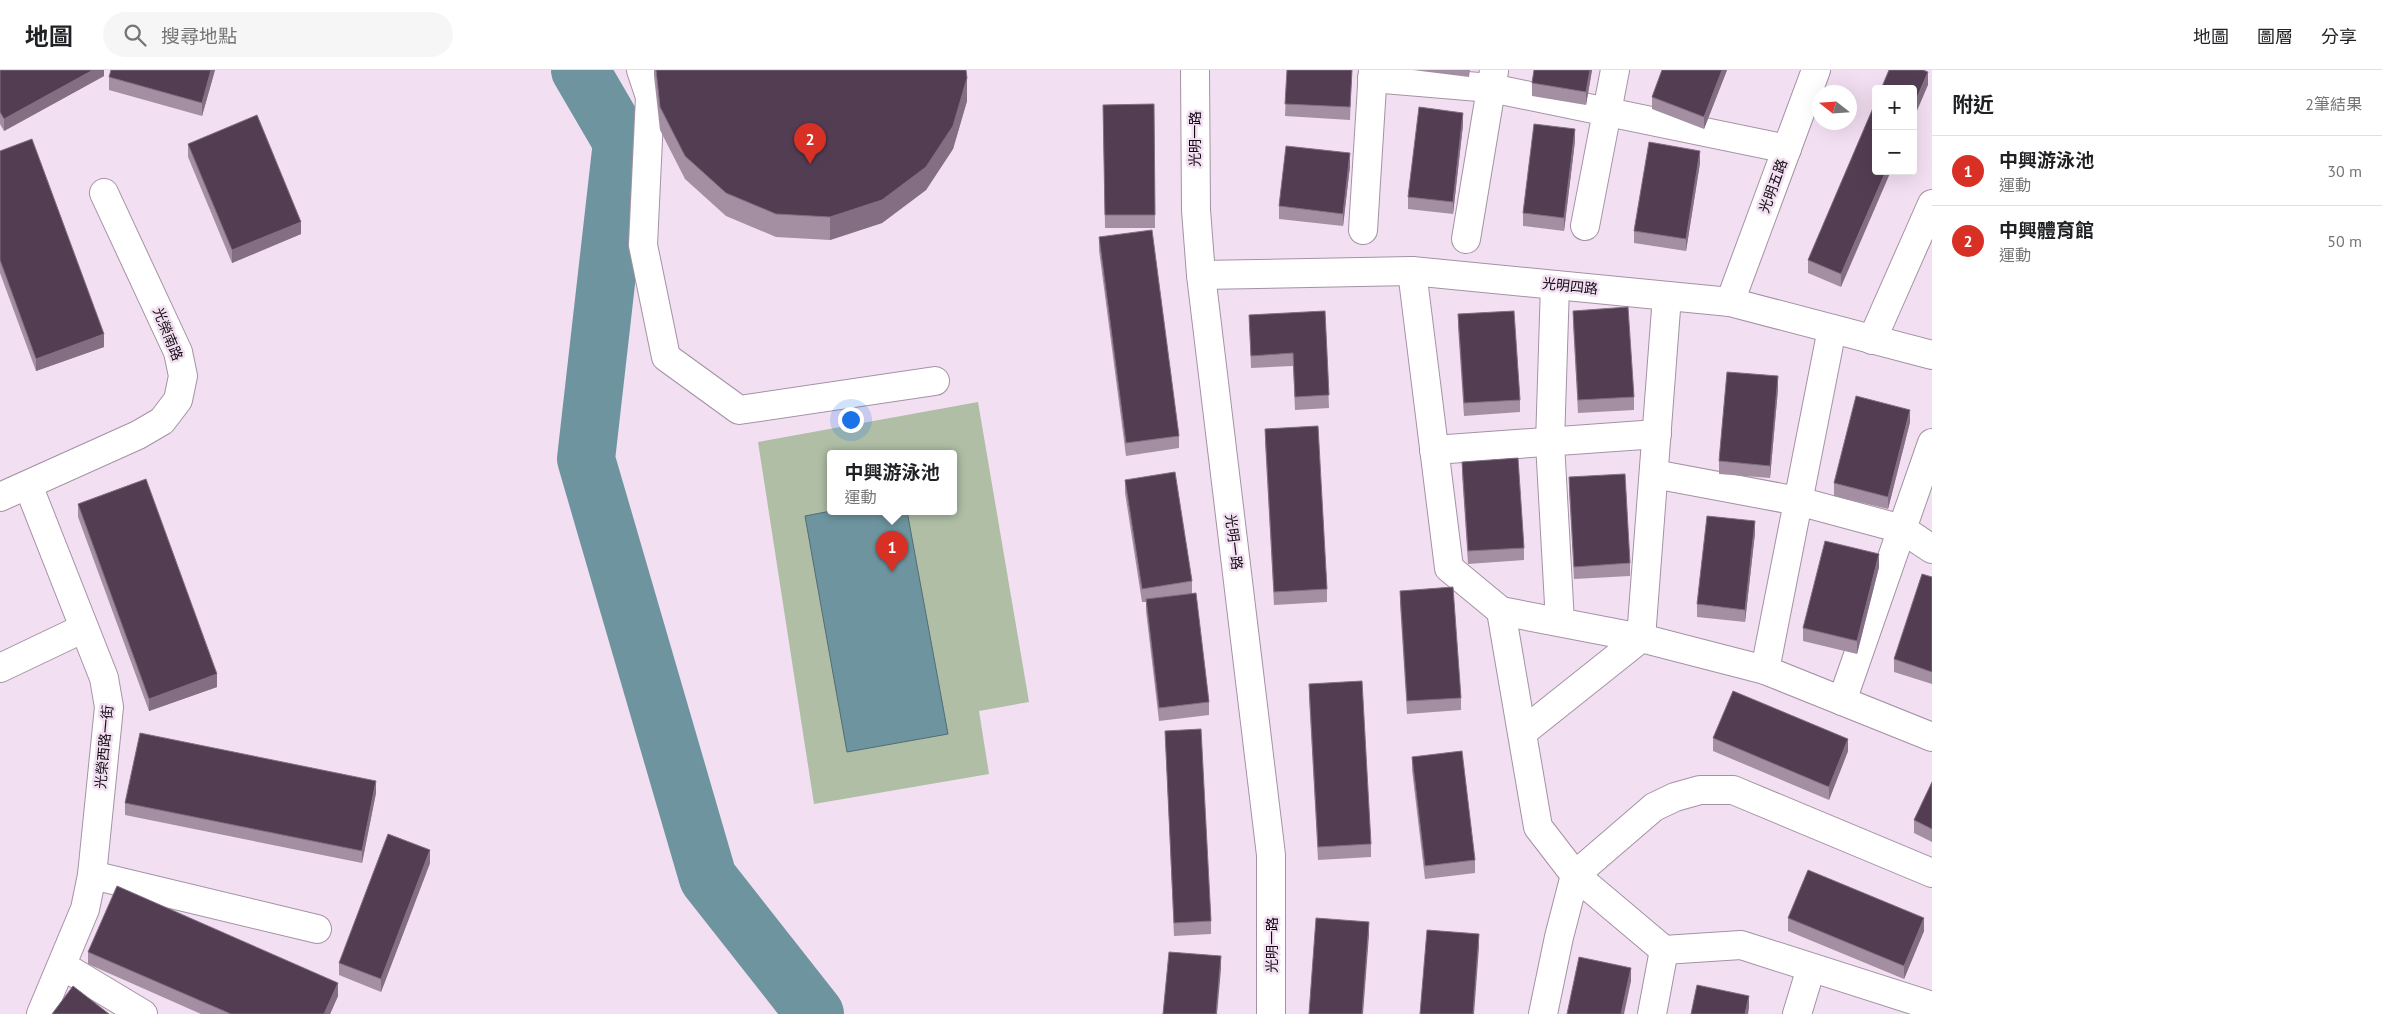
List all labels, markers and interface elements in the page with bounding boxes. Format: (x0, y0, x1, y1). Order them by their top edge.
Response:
search box (103, 12, 453, 57)
text: 地圖 (25, 21, 73, 52)
icon: search (121, 21, 149, 49)
text: 搜尋地點 (161, 24, 237, 48)
text: 地圖 (2193, 25, 2229, 48)
text: 圖層 (2257, 25, 2293, 48)
text: 分享 (2321, 25, 2357, 48)
north arrow (1812, 85, 1857, 130)
map controls (1872, 85, 1917, 175)
button: + (1872, 85, 1917, 130)
text: 附近 (1952, 91, 1994, 118)
text: 2筆結果 (2305, 94, 2362, 114)
street label: 光明一路 (1186, 111, 1204, 167)
pin: 2 (794, 123, 826, 164)
button: − (1872, 130, 1917, 175)
text: 中興游泳池 (1999, 148, 2094, 172)
street label: 光明五路 (1755, 157, 1791, 215)
text: 1 (1963, 161, 1973, 181)
text: 30 m (2327, 161, 2362, 181)
text: 運動 (1999, 175, 2031, 195)
text: 中興體育館 (1999, 218, 2094, 242)
text: 2 (1963, 231, 1973, 251)
text: 50 m (2327, 231, 2362, 251)
text: 運動 (1999, 245, 2031, 265)
street label: 光明四路 (1541, 274, 1599, 298)
street label: 光榮南路 (149, 305, 187, 363)
your location (838, 407, 864, 433)
popup (827, 450, 957, 515)
text: 中興游泳池 (844, 460, 940, 484)
text: 運動 (844, 487, 877, 507)
street label: 光明一路 (1222, 513, 1246, 571)
pin: 1 (876, 531, 908, 572)
street label: 光榮西路一街 (91, 704, 117, 790)
street label: 光明一路 (1263, 917, 1281, 973)

